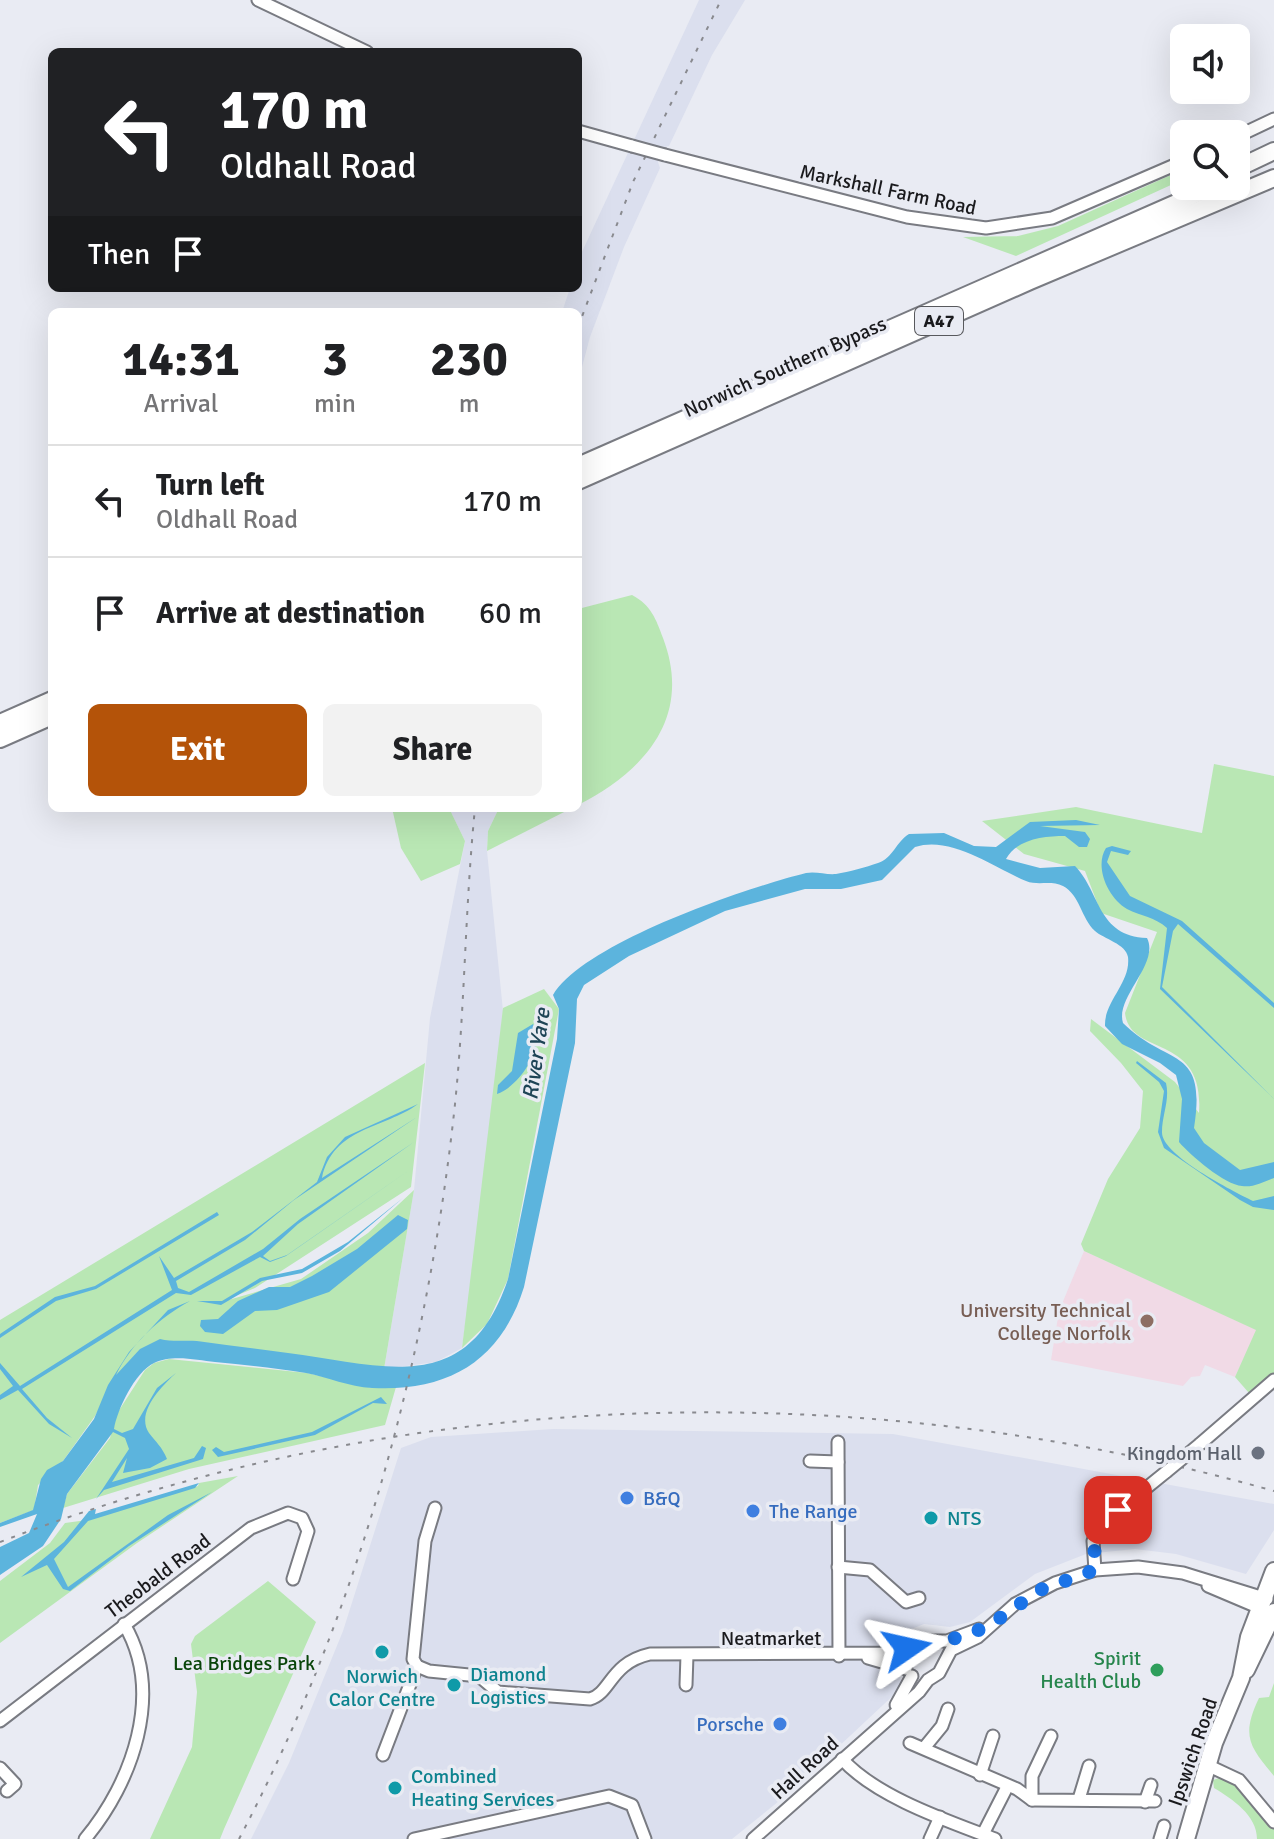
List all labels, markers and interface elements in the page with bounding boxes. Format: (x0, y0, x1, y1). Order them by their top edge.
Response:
map controls (1170, 24, 1250, 200)
button: sound (1170, 24, 1250, 104)
text: 170 m (220, 75, 368, 144)
icon: left (88, 80, 192, 184)
button: search (1170, 120, 1250, 200)
text: Oldhall Road (220, 144, 417, 189)
street label: Markshall Farm Road (797, 159, 979, 221)
icon: arrive (166, 232, 210, 276)
text: Then (88, 236, 150, 273)
road number: A47 (915, 307, 963, 335)
street label: Norwich Southern Bypass (680, 311, 890, 423)
text: 14:31 (122, 330, 240, 389)
text: 3 (322, 330, 348, 389)
text: 230 (430, 330, 508, 389)
text: Arrival (144, 388, 218, 420)
text: min (314, 388, 356, 420)
text: m (459, 388, 479, 420)
text: Turn left (156, 467, 265, 504)
icon: left (88, 479, 132, 523)
text: 170 m (463, 483, 542, 520)
text: Oldhall Road (156, 504, 298, 536)
icon: arrive (88, 591, 132, 635)
text: Arrive at destination (156, 595, 425, 632)
text: 60 m (479, 595, 542, 632)
button: Exit (88, 704, 307, 796)
button: Share (323, 704, 542, 796)
water label: River Yare (516, 1005, 556, 1102)
place label: University Technical College Norfolk (960, 1298, 1131, 1346)
marker: University Technical College Norfolk (1138, 1312, 1156, 1330)
place label: Kingdom Hall (1127, 1441, 1242, 1466)
marker: Kingdom Hall (1249, 1444, 1267, 1462)
pin (1084, 1476, 1152, 1544)
place label: B&Q (643, 1486, 681, 1511)
icon: arrive (1096, 1488, 1140, 1532)
marker: B&Q (618, 1489, 636, 1507)
place label: The Range (769, 1499, 858, 1524)
marker: The Range (744, 1502, 762, 1520)
place label: NTS (947, 1506, 982, 1531)
marker: NTS (922, 1509, 940, 1527)
street label: Theobald Road (100, 1528, 216, 1624)
position arrow (865, 1606, 949, 1690)
street label: Neatmarket (721, 1626, 821, 1651)
marker: Norwich Calor Centre (373, 1643, 391, 1661)
place label: Spirit Health Club (1040, 1646, 1141, 1694)
park label: Lea Bridges Park (173, 1651, 315, 1676)
marker: Spirit Health Club (1148, 1661, 1166, 1679)
place label: Diamond Logistics (470, 1662, 546, 1710)
place label: Norwich Calor Centre (329, 1664, 435, 1712)
marker: Diamond Logistics (445, 1676, 463, 1694)
street label: Ipswich Road (1163, 1695, 1223, 1809)
place label: Porsche (696, 1712, 764, 1737)
marker: Porsche (771, 1715, 789, 1733)
street label: Hall Road (766, 1731, 844, 1805)
place label: Combined Heating Services (411, 1764, 555, 1812)
marker: Combined Heating Services (386, 1779, 404, 1797)

